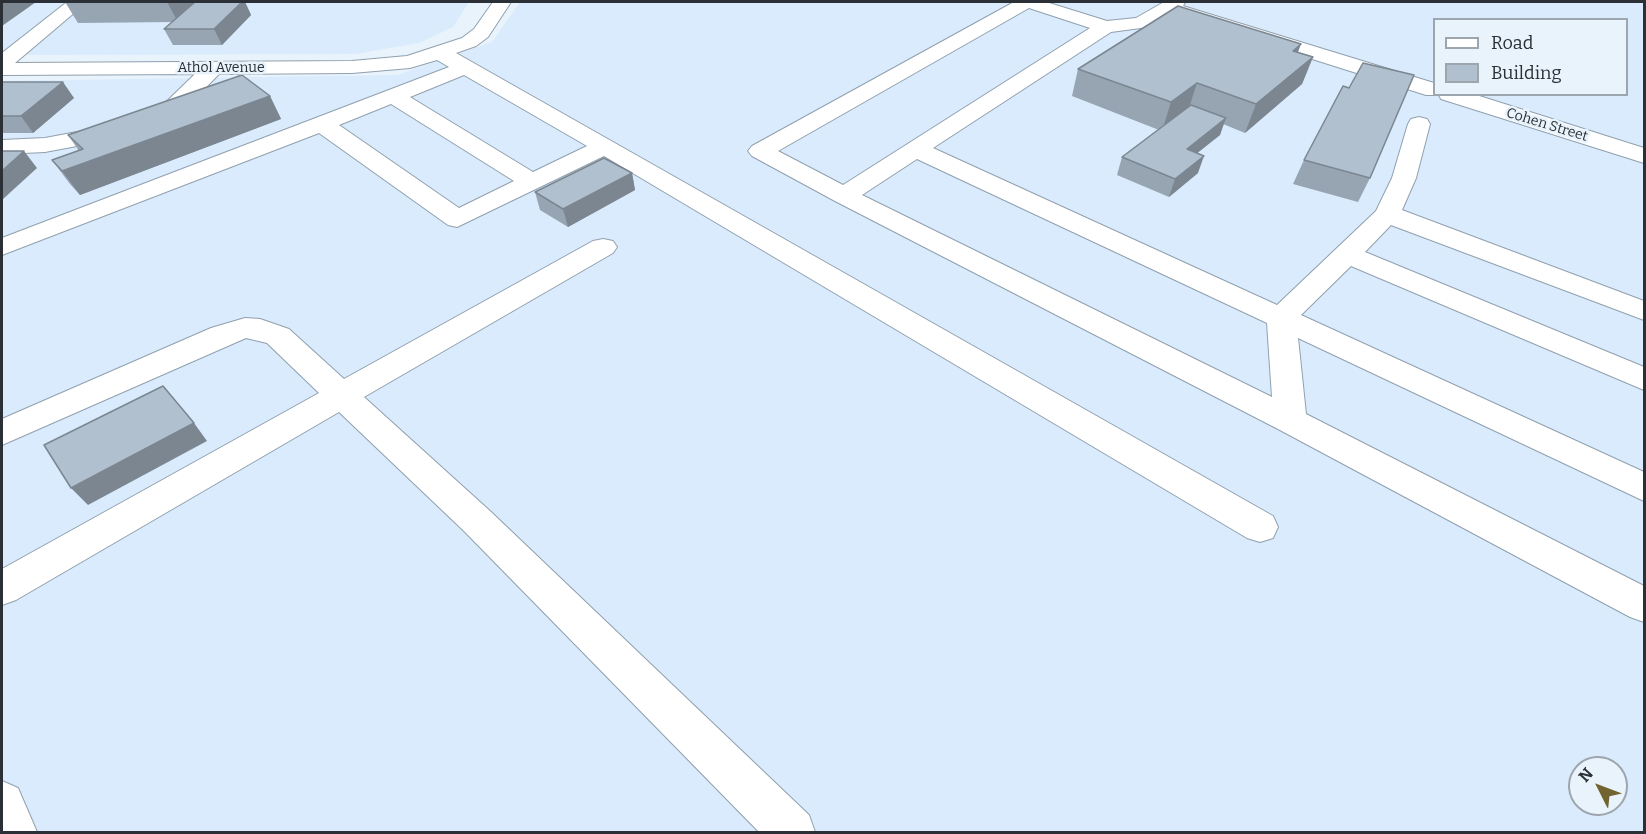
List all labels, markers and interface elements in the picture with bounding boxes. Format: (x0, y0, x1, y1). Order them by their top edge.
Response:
legend (1433, 18, 1628, 96)
text: Road (1491, 32, 1533, 54)
street label: Athol Avenue (177, 60, 265, 76)
text: Building (1491, 62, 1562, 84)
street label: Cohen Street (1504, 105, 1590, 145)
north arrow (1568, 756, 1628, 816)
text: N (1575, 764, 1597, 786)

